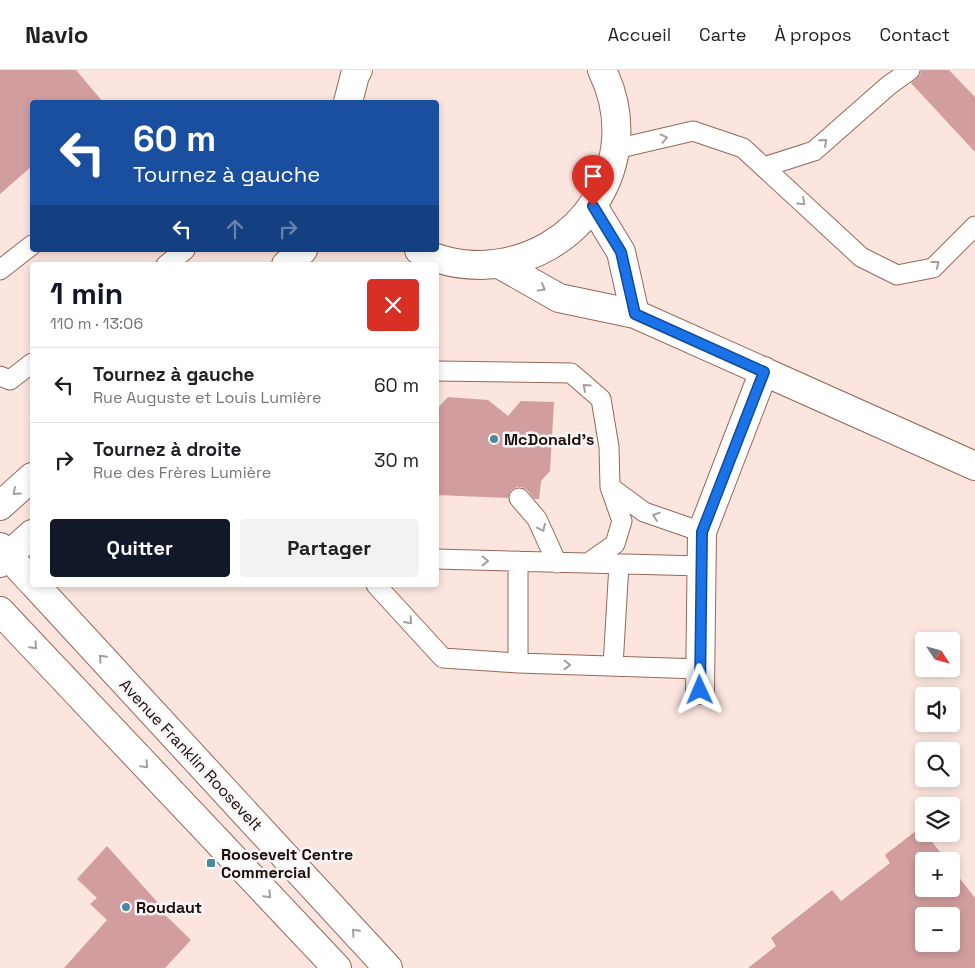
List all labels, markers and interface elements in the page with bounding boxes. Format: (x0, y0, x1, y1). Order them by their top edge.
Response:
text: Navio (25, 19, 89, 50)
text: Accueil (608, 23, 671, 46)
text: Carte (699, 23, 746, 46)
text: À propos (774, 23, 852, 46)
text: Contact (880, 23, 950, 46)
text: 60 m (133, 117, 216, 161)
icon: left (50, 120, 115, 185)
one-way arrow (659, 133, 668, 144)
one-way arrow (819, 139, 828, 148)
pin (572, 155, 614, 206)
text: Tournez à gauche (133, 160, 320, 188)
icon: arrive (579, 162, 607, 190)
one-way arrow (796, 196, 805, 205)
icon: left (168, 215, 196, 243)
icon: ahead (221, 215, 249, 243)
icon: right (274, 215, 302, 243)
one-way arrow (930, 261, 939, 270)
text: 1 min (50, 274, 123, 313)
button: close (367, 279, 419, 331)
one-way arrow (536, 282, 545, 292)
text: 110 m · 13:06 (50, 313, 143, 334)
text: Tournez à gauche (93, 362, 255, 387)
icon: left (50, 371, 78, 399)
text: 60 m (374, 373, 419, 398)
one-way arrow (583, 383, 592, 392)
text: Rue Auguste et Louis Lumière (93, 387, 321, 408)
place label: McDonald's (504, 429, 594, 450)
marker: McDonald's (488, 433, 500, 445)
text: Tournez à droite (93, 437, 242, 462)
icon: right (50, 446, 78, 474)
text: 30 m (374, 448, 419, 473)
text: Rue des Frères Lumière (93, 462, 271, 483)
one-way arrow (13, 486, 22, 495)
one-way arrow (652, 512, 661, 522)
button: Quitter (50, 519, 230, 577)
button: Partager (240, 519, 419, 577)
one-way arrow (535, 523, 546, 532)
one-way arrow (481, 555, 489, 566)
one-way arrow (403, 616, 412, 625)
north arrow (915, 632, 960, 678)
map controls (915, 632, 960, 952)
one-way arrow (28, 640, 37, 649)
one-way arrow (99, 655, 108, 664)
one-way arrow (563, 659, 571, 670)
position arrow (673, 663, 725, 715)
street label: Avenue Franklin Roosevelt (115, 674, 267, 836)
button: sound (915, 687, 960, 732)
button: search (915, 742, 960, 787)
one-way arrow (139, 759, 148, 768)
button: layers (915, 797, 960, 842)
place label: Roosevelt Centre Commercial (221, 844, 353, 883)
button: + (915, 852, 960, 897)
marker: Roosevelt Centre Commercial (205, 857, 217, 869)
one-way arrow (262, 890, 271, 899)
place label: Roudaut (136, 897, 202, 918)
marker: Roudaut (120, 901, 132, 913)
button: − (915, 907, 960, 952)
one-way arrow (352, 929, 361, 938)

